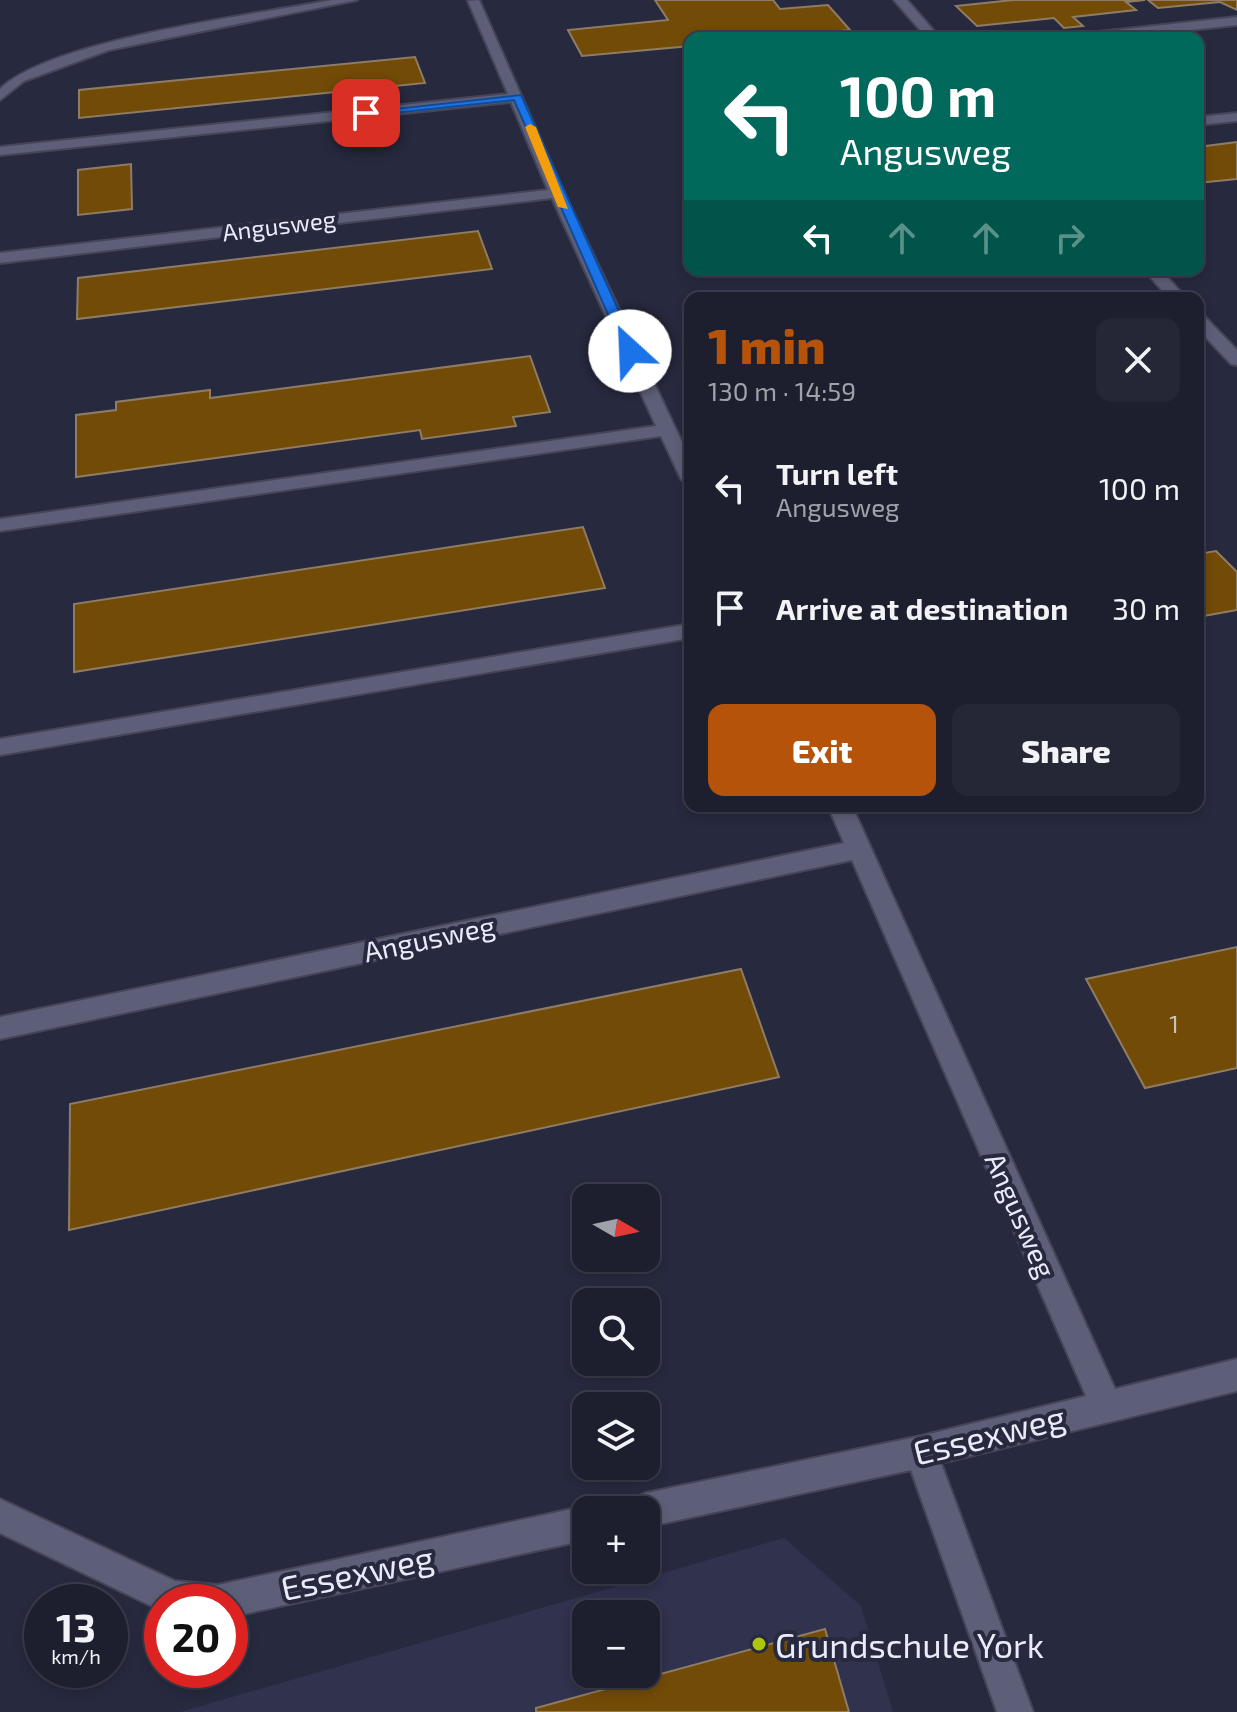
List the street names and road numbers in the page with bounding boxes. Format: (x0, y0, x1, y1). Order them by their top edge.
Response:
street label: Angusweg (221, 204, 337, 246)
street label: Angusweg (360, 907, 498, 968)
street label: Angusweg (978, 1147, 1064, 1283)
street label: Essexweg (909, 1395, 1069, 1473)
street label: Essexweg (277, 1536, 437, 1608)

